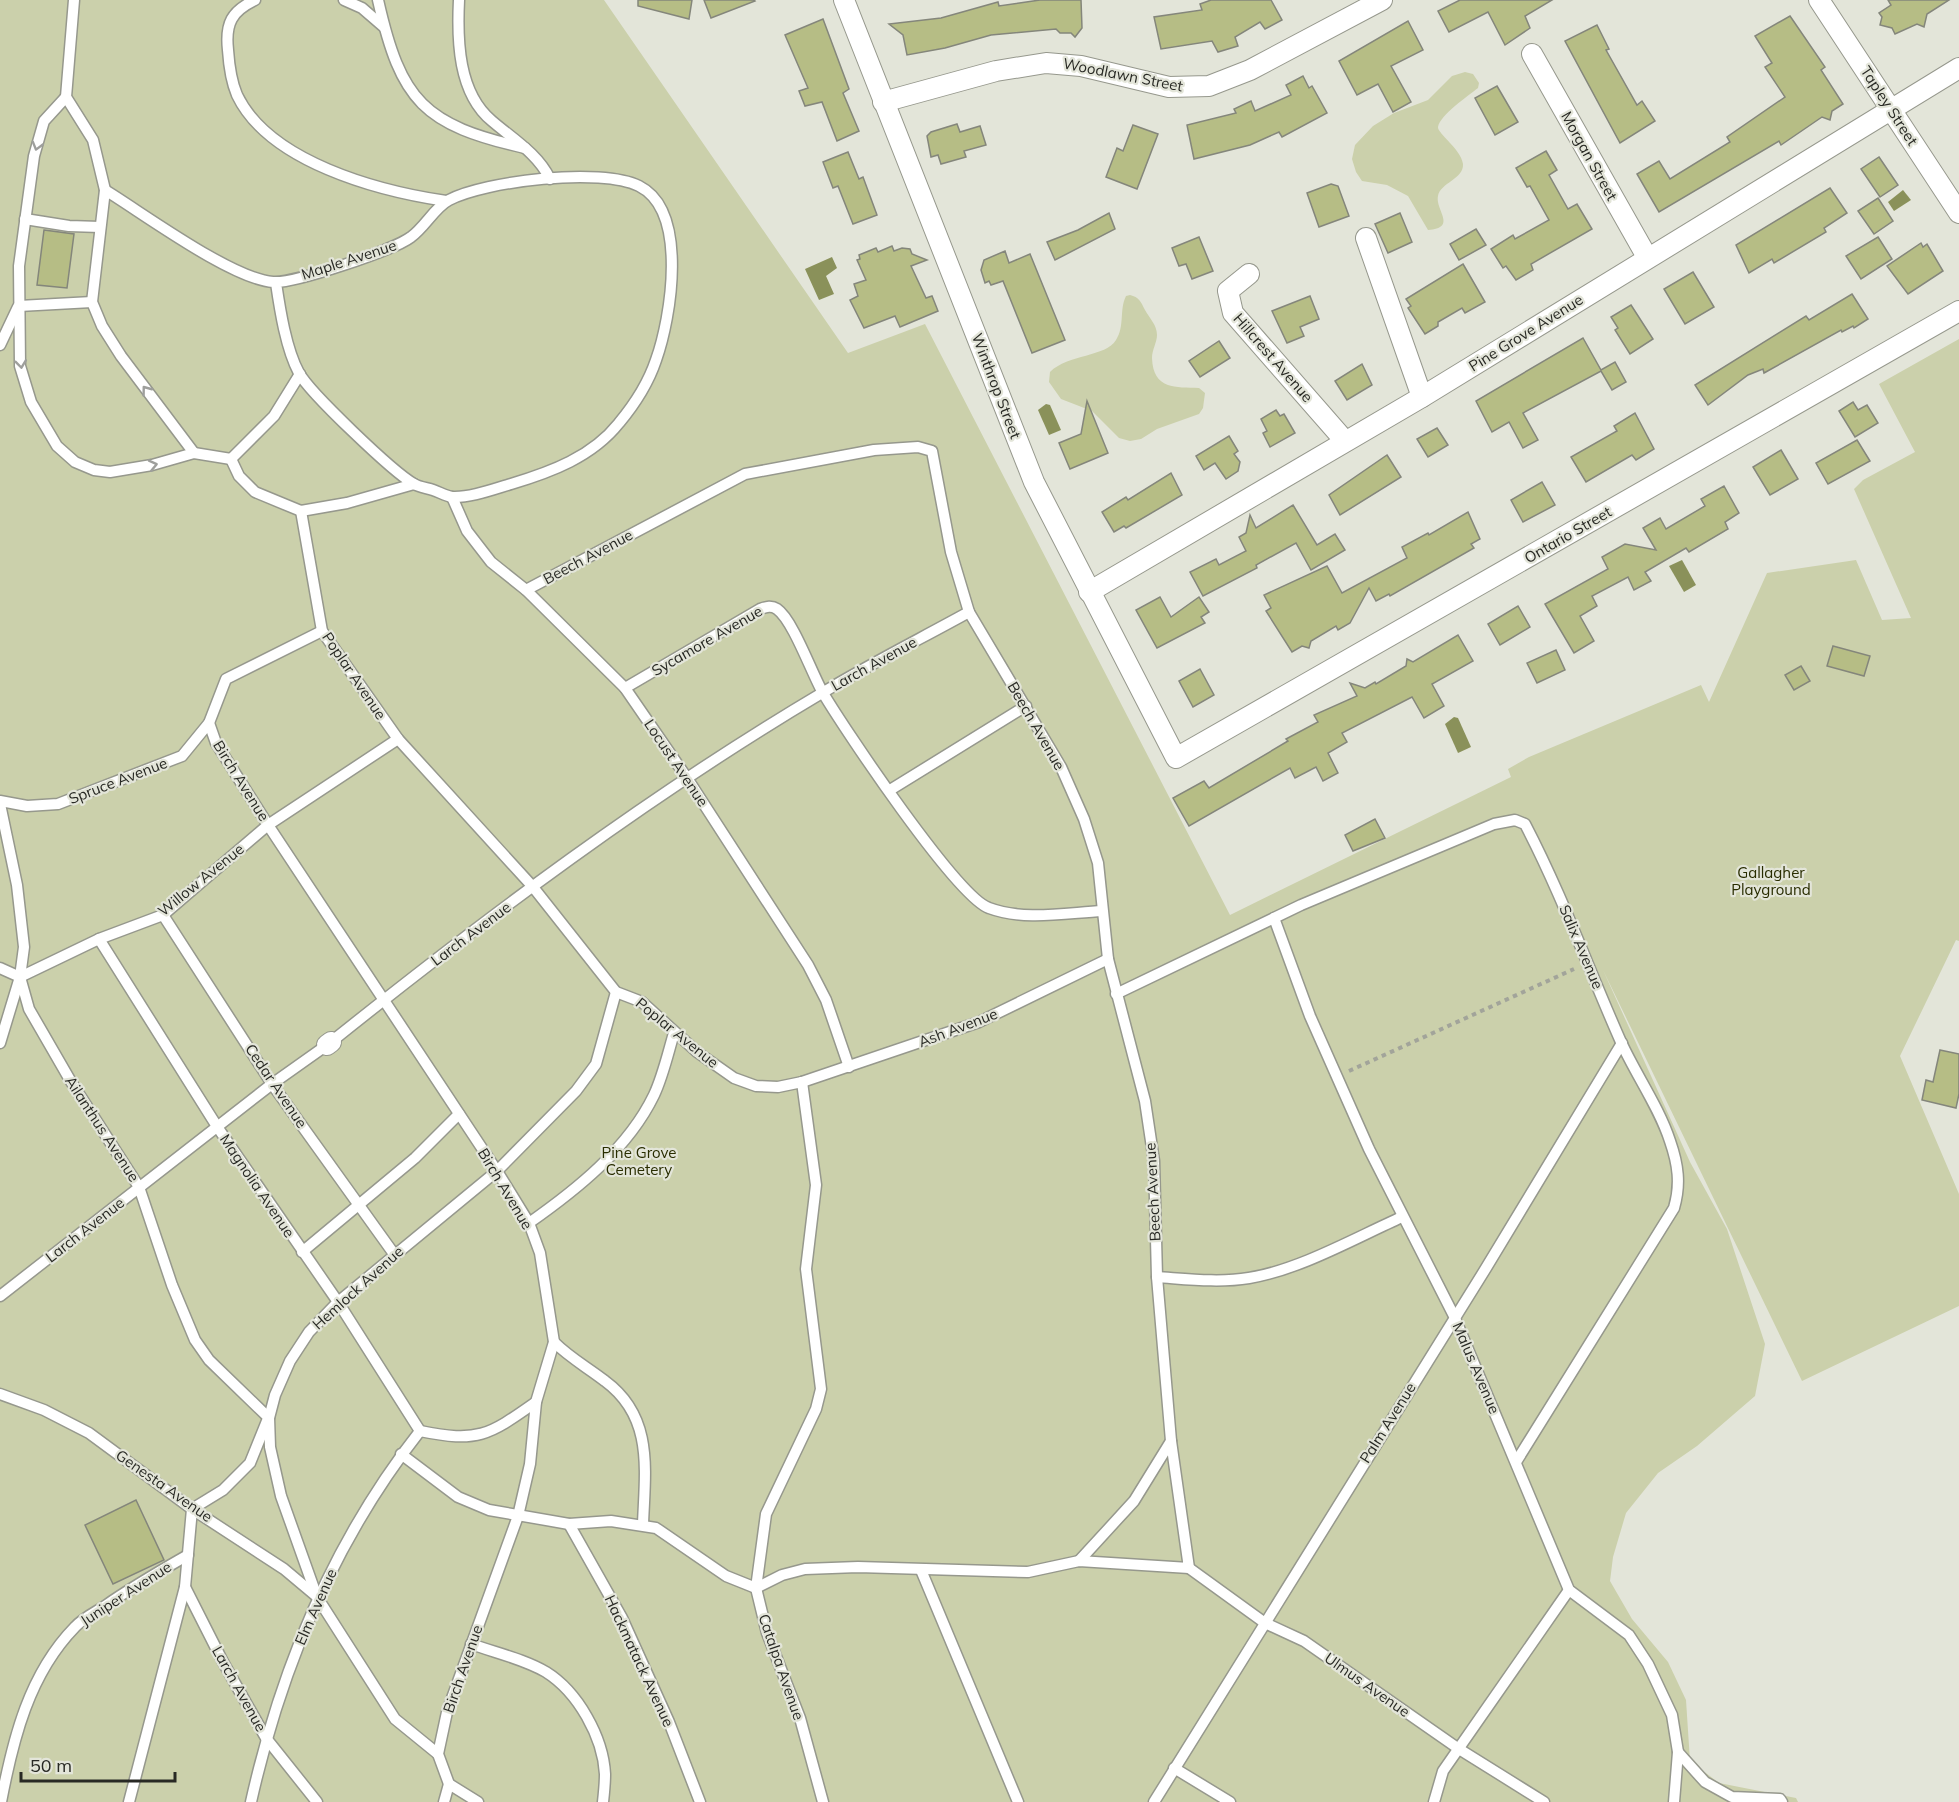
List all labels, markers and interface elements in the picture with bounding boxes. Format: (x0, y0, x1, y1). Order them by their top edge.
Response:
street label: Woodlawn Street (1062, 54, 1185, 95)
street label: Tapley Street (1857, 62, 1922, 149)
street label: Morgan Street (1557, 108, 1622, 204)
one-way arrow (32, 140, 44, 151)
street label: Maple Avenue (299, 235, 399, 284)
street label: Pine Grove Avenue (1465, 290, 1586, 375)
street label: Hillcrest Avenue (1229, 309, 1317, 406)
street label: Winthrop Street (968, 330, 1025, 441)
one-way arrow (14, 359, 27, 369)
one-way arrow (142, 385, 153, 396)
one-way arrow (148, 459, 158, 472)
street label: Ontario Street (1521, 502, 1615, 567)
street label: Beech Avenue (540, 525, 636, 588)
street label: Sycamore Avenue (648, 601, 766, 680)
street label: Poplar Avenue (318, 628, 391, 723)
street label: Larch Avenue (828, 632, 920, 695)
street label: Beech Avenue (1003, 678, 1069, 773)
street label: Locust Avenue (640, 715, 713, 810)
street label: Birch Avenue (209, 737, 274, 825)
street label: Spruce Avenue (66, 753, 170, 808)
street label: Willow Avenue (154, 839, 247, 920)
park label: Gallagher Playground (1731, 863, 1811, 899)
street label: Larch Avenue (427, 897, 514, 970)
street label: Salix Avenue (1555, 902, 1608, 992)
street label: Poplar Avenue (632, 993, 723, 1072)
street label: Ash Avenue (916, 1004, 1000, 1051)
street label: Cedar Avenue (241, 1040, 312, 1131)
street label: Ailanthus Avenue (61, 1072, 144, 1185)
street label: Magnolia Avenue (216, 1130, 299, 1241)
street label: Beech Avenue (1140, 1142, 1165, 1242)
park label: Pine Grove Cemetery (602, 1143, 676, 1179)
street label: Birch Avenue (474, 1145, 537, 1233)
street label: Larch Avenue (41, 1193, 128, 1266)
street label: Hemlock Avenue (308, 1242, 407, 1334)
street label: Malus Avenue (1449, 1319, 1504, 1416)
street label: Palm Avenue (1355, 1379, 1420, 1466)
street label: Genesta Avenue (112, 1445, 216, 1526)
street label: Juniper Avenue (77, 1557, 175, 1630)
street label: Elm Avenue (290, 1566, 341, 1648)
street label: Hackmatack Avenue (601, 1592, 678, 1730)
street label: Catalpa Avenue (754, 1611, 809, 1722)
street label: Birch Avenue (439, 1622, 486, 1715)
street label: Larch Avenue (208, 1643, 271, 1735)
street label: Ulmus Avenue (1321, 1648, 1414, 1721)
scale bar (21, 1745, 176, 1783)
text: 50 m (30, 1754, 72, 1777)

